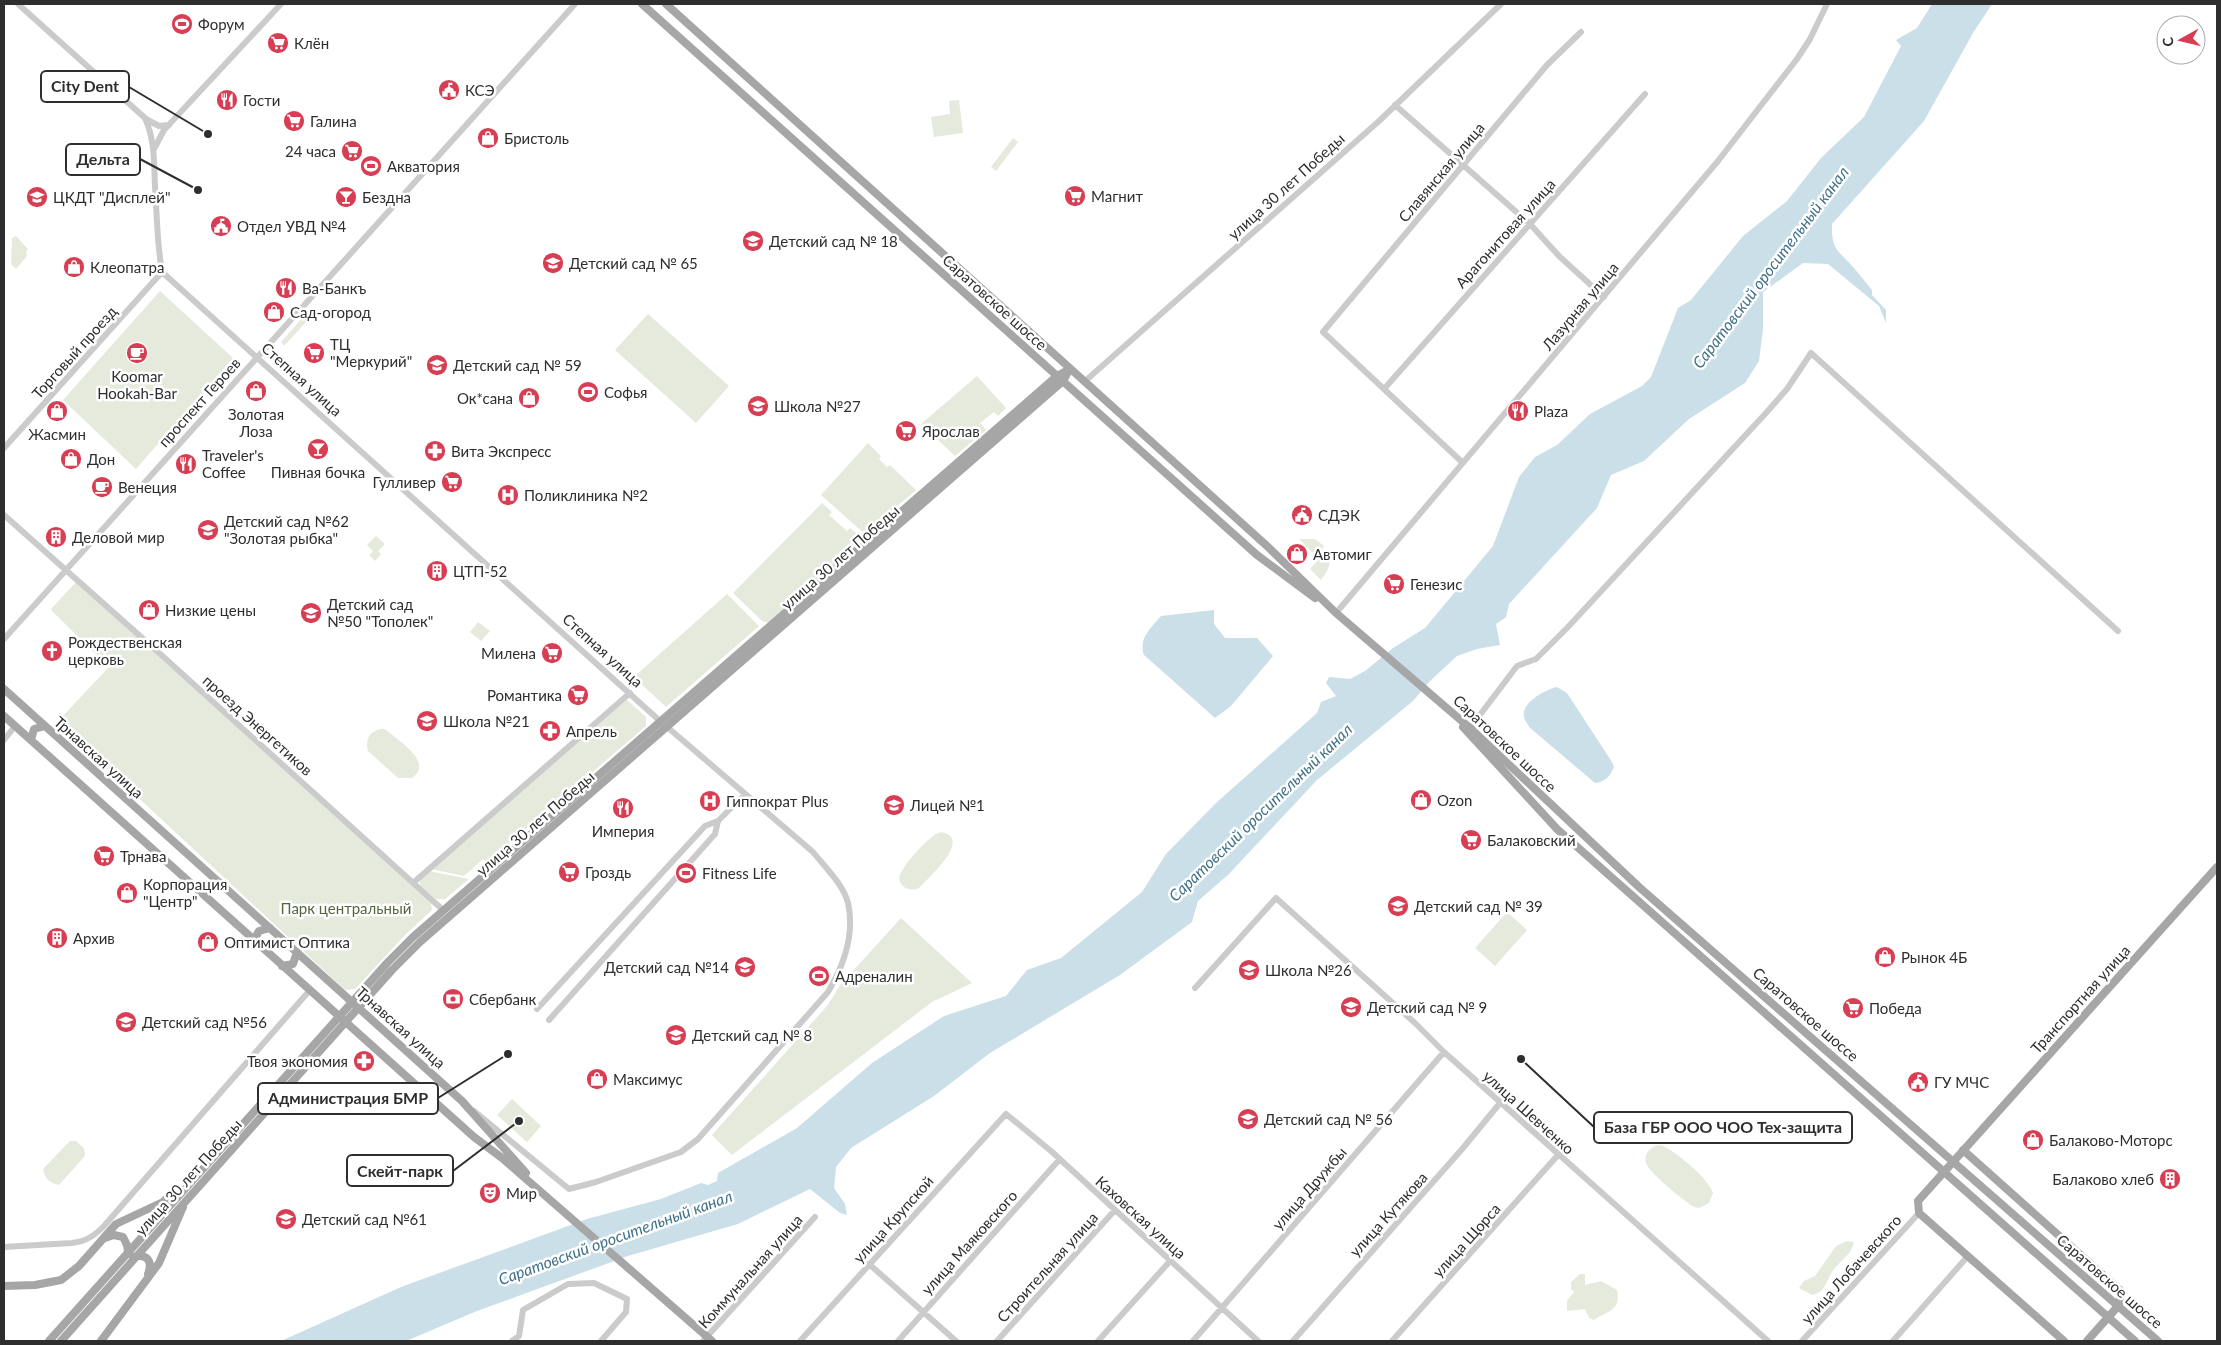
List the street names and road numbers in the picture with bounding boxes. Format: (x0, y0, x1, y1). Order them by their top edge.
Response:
street label: Славянская улица (1394, 119, 1488, 225)
street label: улица 30 лет Победы (1224, 129, 1348, 243)
street label: Арагонитовая улица (1451, 175, 1559, 291)
street label: Саратовское шоссе (939, 250, 1051, 354)
street label: Лазурная улица (1537, 259, 1622, 354)
street label: Торговый проезд (28, 302, 120, 402)
street label: Степная улица (258, 338, 346, 420)
street label: проспект Героев (154, 354, 244, 450)
street label: улица 30 лет Победы (777, 501, 903, 613)
street label: Степная улица (559, 609, 647, 691)
street label: проезд Энергетиков (200, 671, 316, 779)
street label: Саратовское шоссе (1450, 691, 1560, 795)
street label: Трнавская улица (51, 712, 147, 802)
street label: улица 30 лет Победы (472, 767, 598, 879)
street label: Транспортная улица (2027, 941, 2133, 1057)
street label: Саратовское шоссе (1750, 963, 1863, 1065)
street label: Трнавская улица (353, 982, 449, 1072)
street label: улица Шевченко (1480, 1066, 1578, 1158)
street label: улица 30 лет Победы (131, 1115, 245, 1239)
street label: улица Дружбы (1268, 1143, 1350, 1233)
street label: улица Кутякова (1345, 1168, 1431, 1260)
street label: улица Крупской (849, 1172, 937, 1266)
street label: Каховская улица (1092, 1172, 1190, 1262)
street label: улица Маяковского (917, 1186, 1021, 1298)
street label: улица Щорса (1428, 1200, 1504, 1280)
street label: Строительная улица (993, 1208, 1101, 1326)
street label: Коммунальная улица (694, 1210, 806, 1332)
street label: улица Лобачевского (1797, 1211, 1905, 1327)
street label: Саратовское шоссе (2054, 1230, 2167, 1332)

